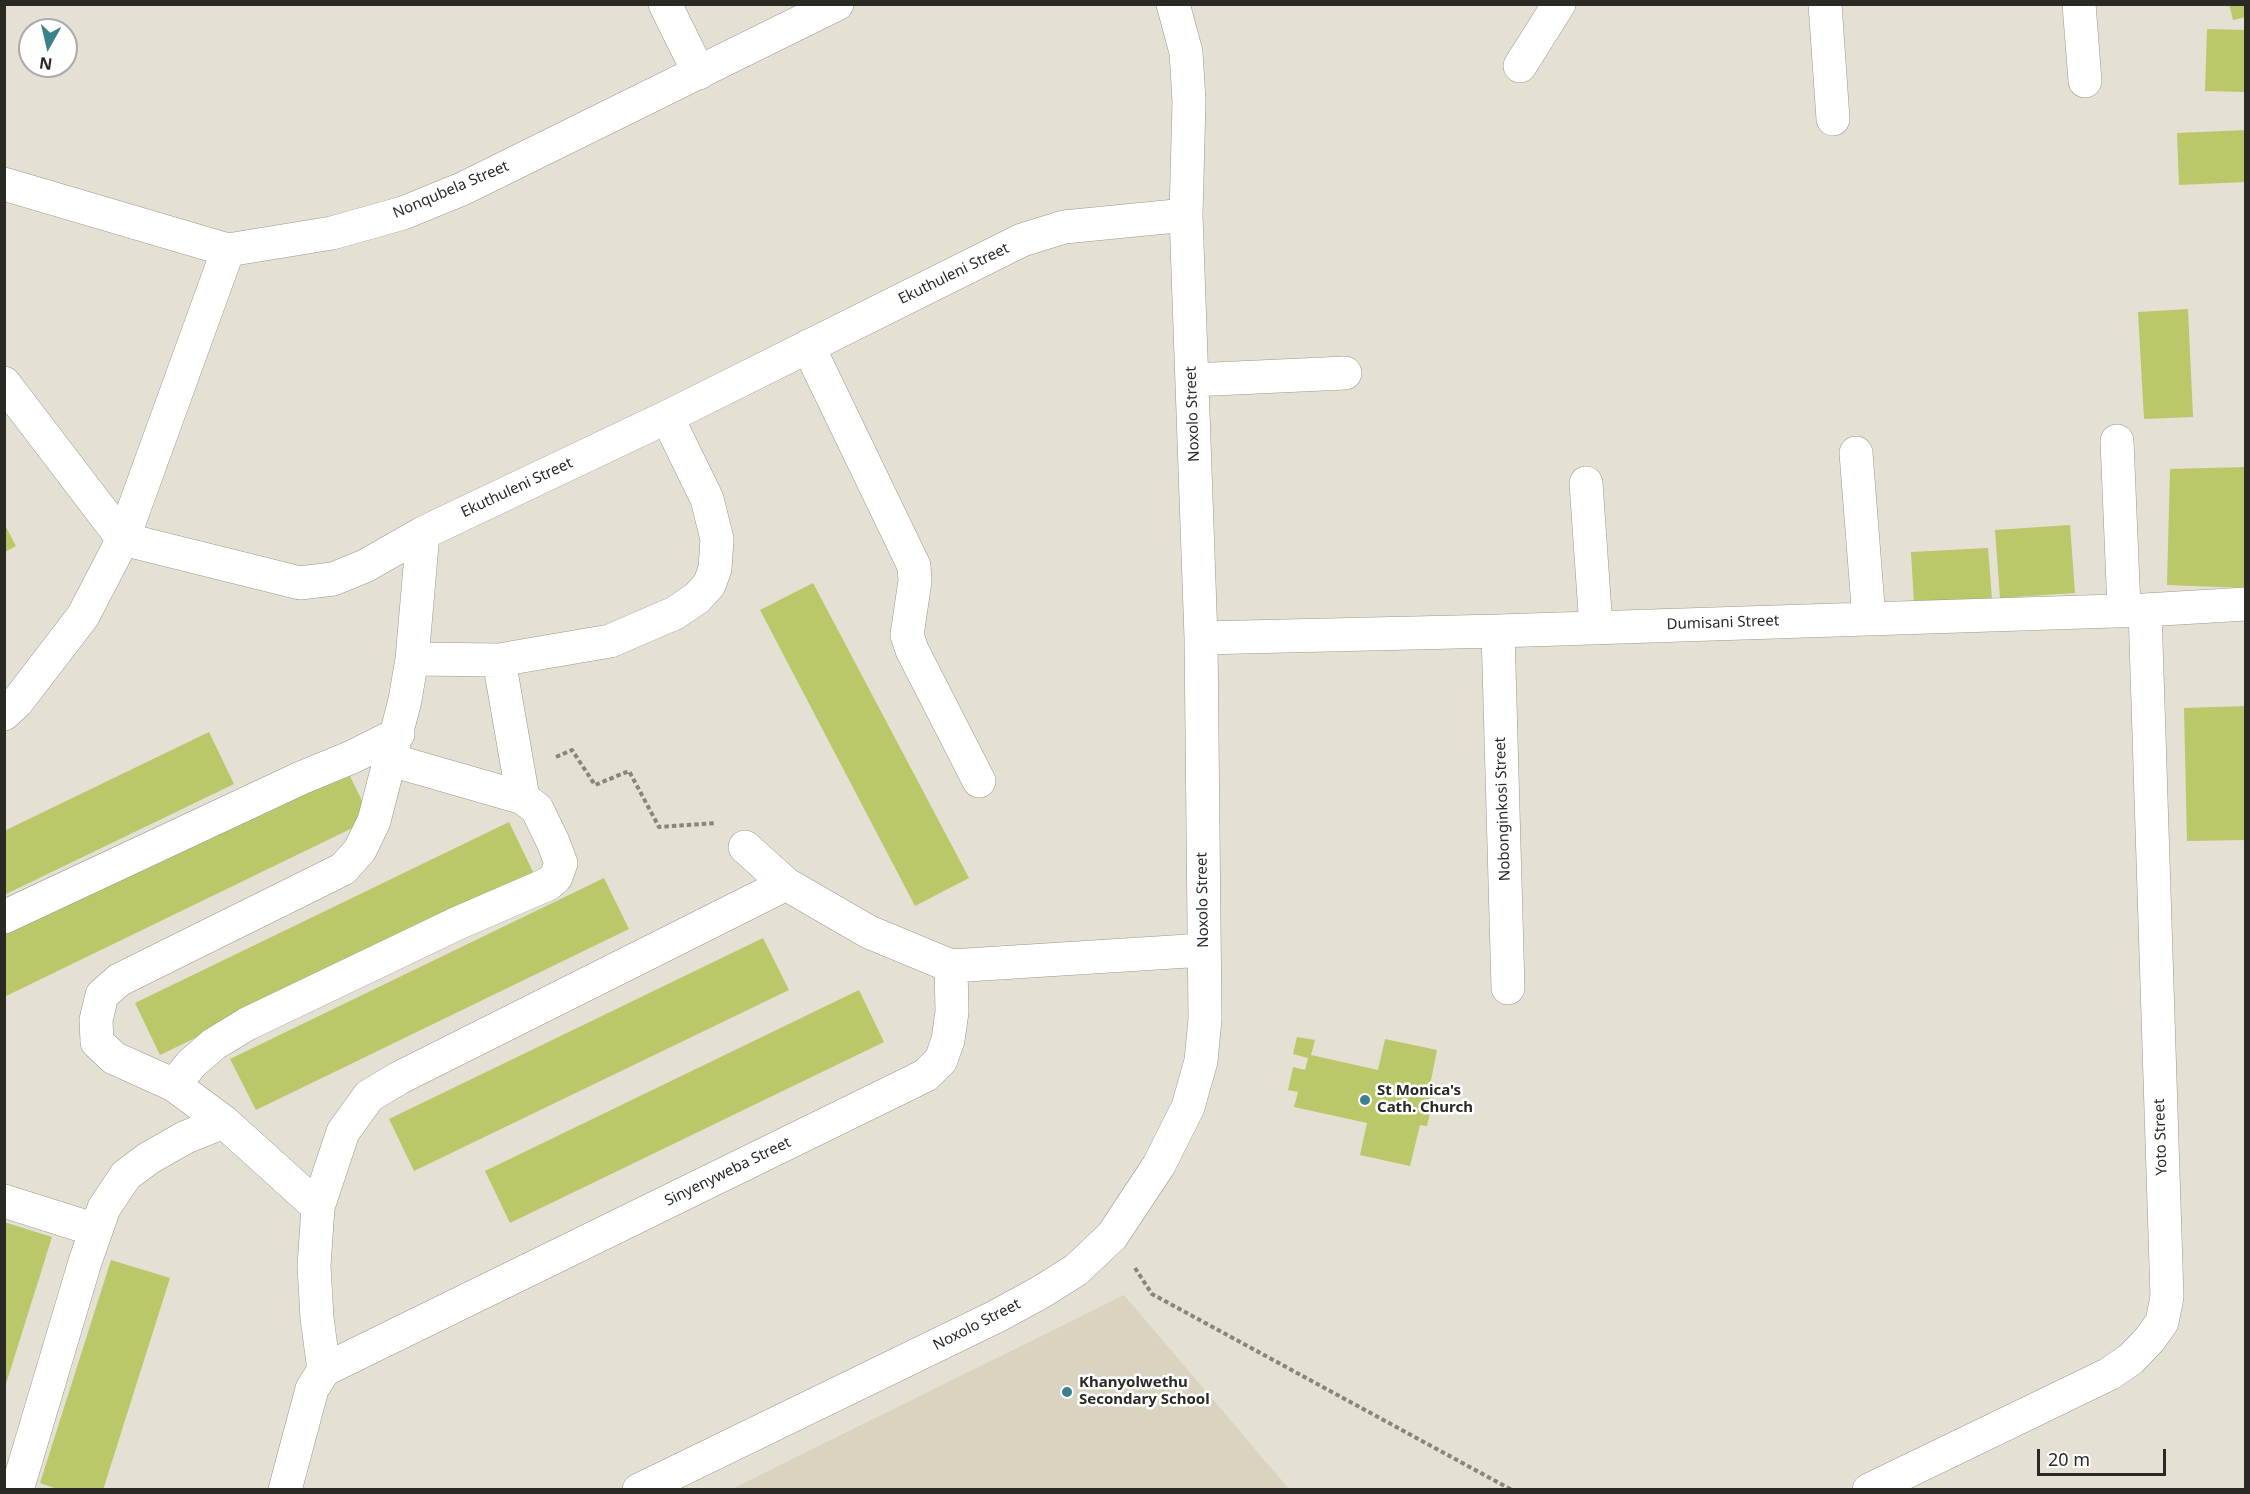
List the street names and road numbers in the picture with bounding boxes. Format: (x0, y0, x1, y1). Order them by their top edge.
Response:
street label: Nonqubela Street (390, 157, 512, 223)
street label: Ekuthuleni Street (896, 239, 1012, 309)
street label: Noxolo Street (1182, 366, 1204, 462)
street label: Ekuthuleni Street (458, 454, 576, 522)
street label: Dumisani Street (1666, 612, 1780, 634)
street label: Nobonginkosi Street (1491, 737, 1515, 881)
street label: Noxolo Street (1193, 852, 1213, 948)
street label: Yoto Street (2151, 1098, 2171, 1176)
street label: Sinyenyweba Street (662, 1134, 794, 1210)
street label: Noxolo Street (930, 1295, 1024, 1355)

